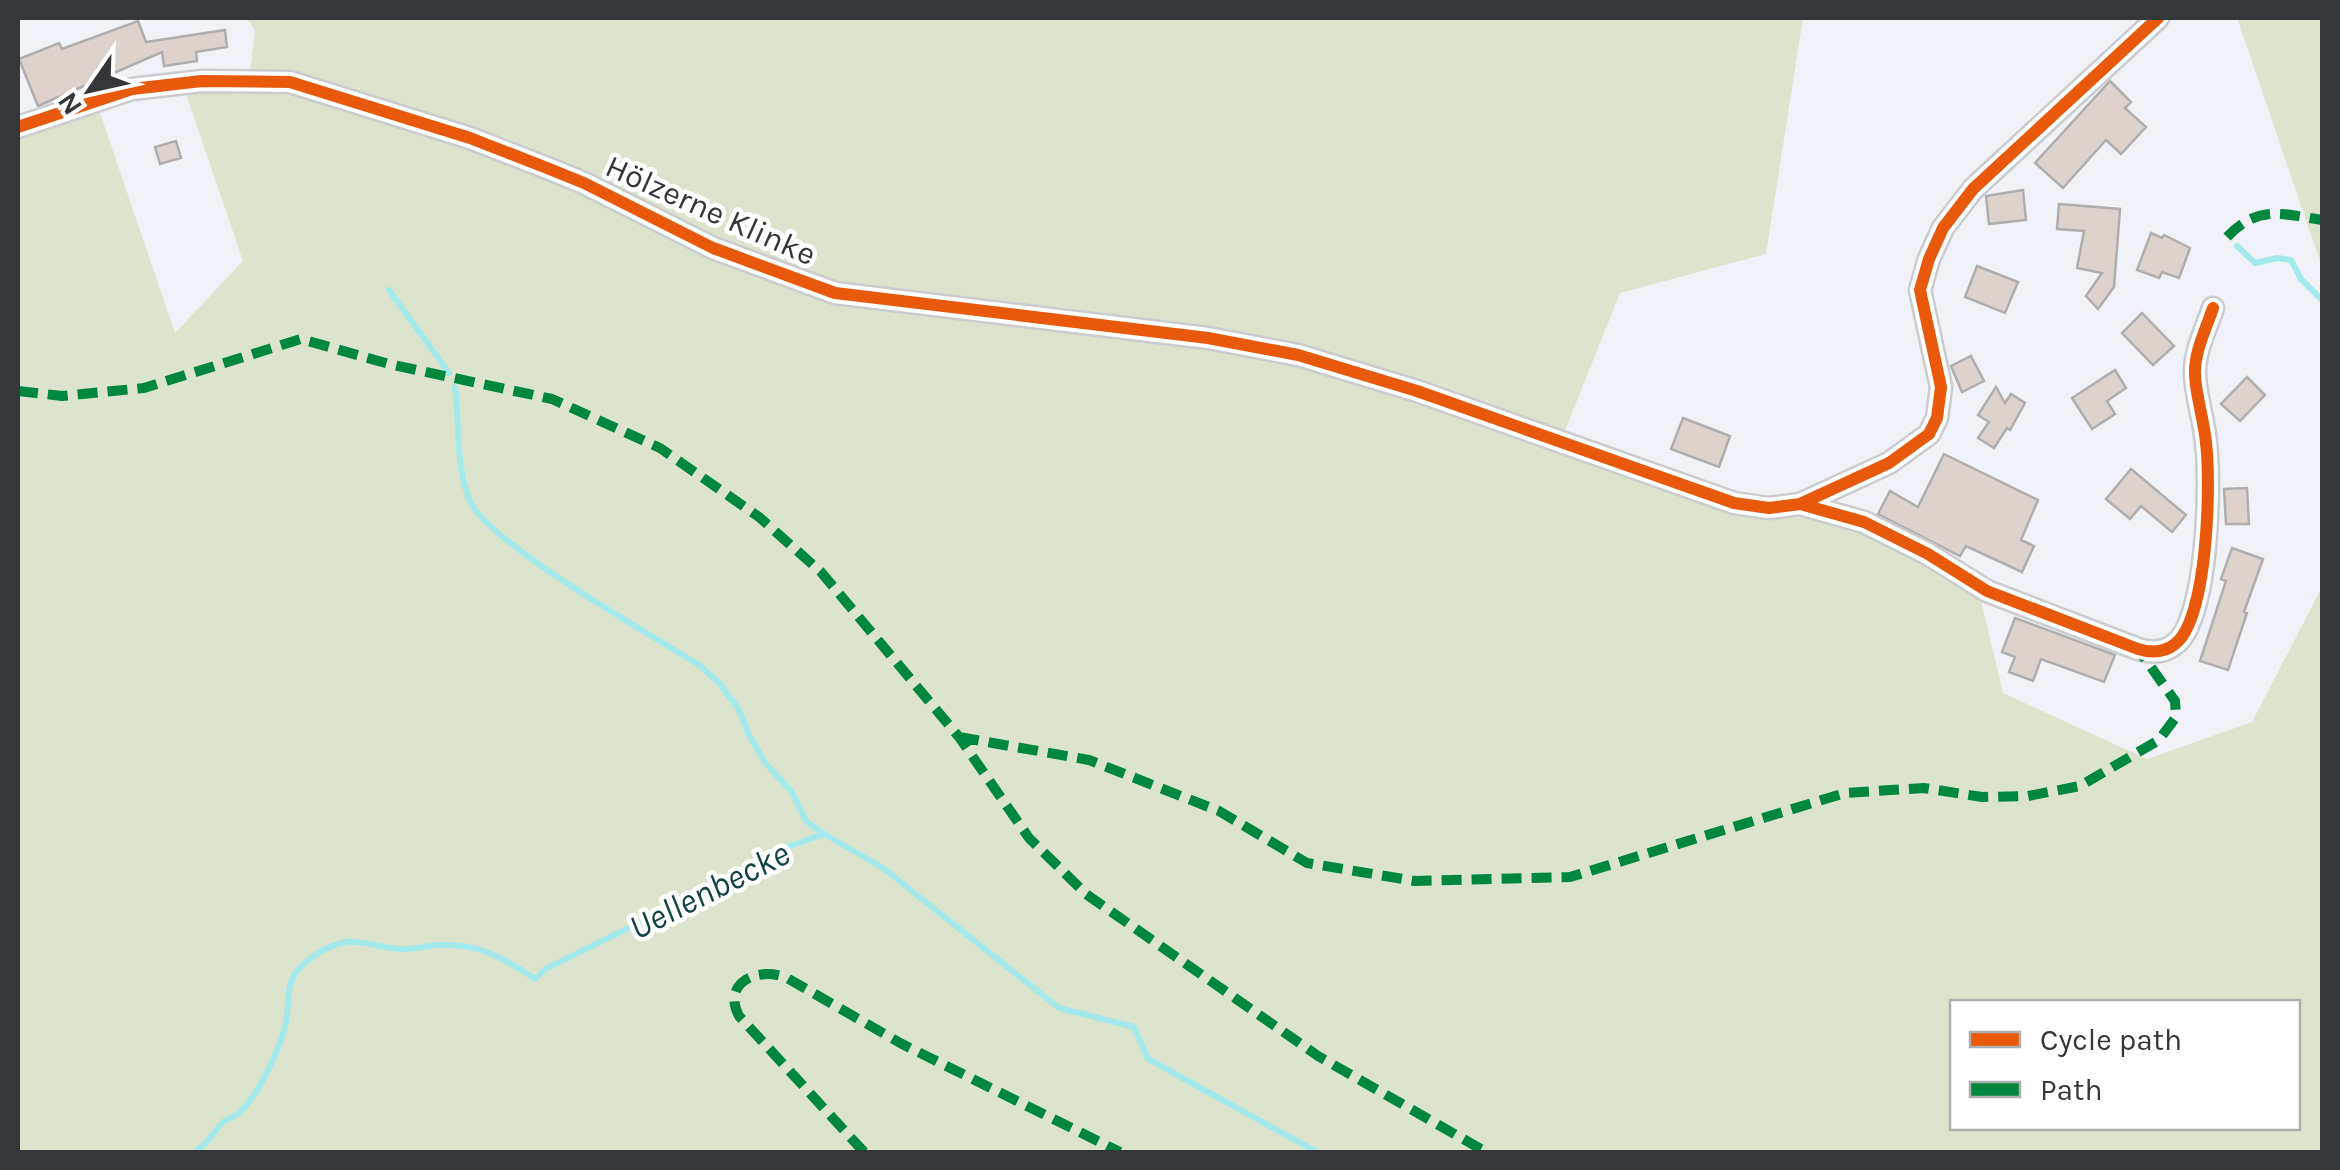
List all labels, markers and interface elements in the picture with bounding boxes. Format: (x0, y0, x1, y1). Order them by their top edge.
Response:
north arrow (40, 40, 140, 140)
text: N (50, 86, 89, 121)
street label: Hölzerne Klinke (600, 148, 822, 273)
water label: Uellenbecke (622, 833, 796, 948)
legend (1950, 1000, 2300, 1130)
text: Cycle path (2040, 1022, 2182, 1058)
text: Path (2040, 1072, 2103, 1108)

